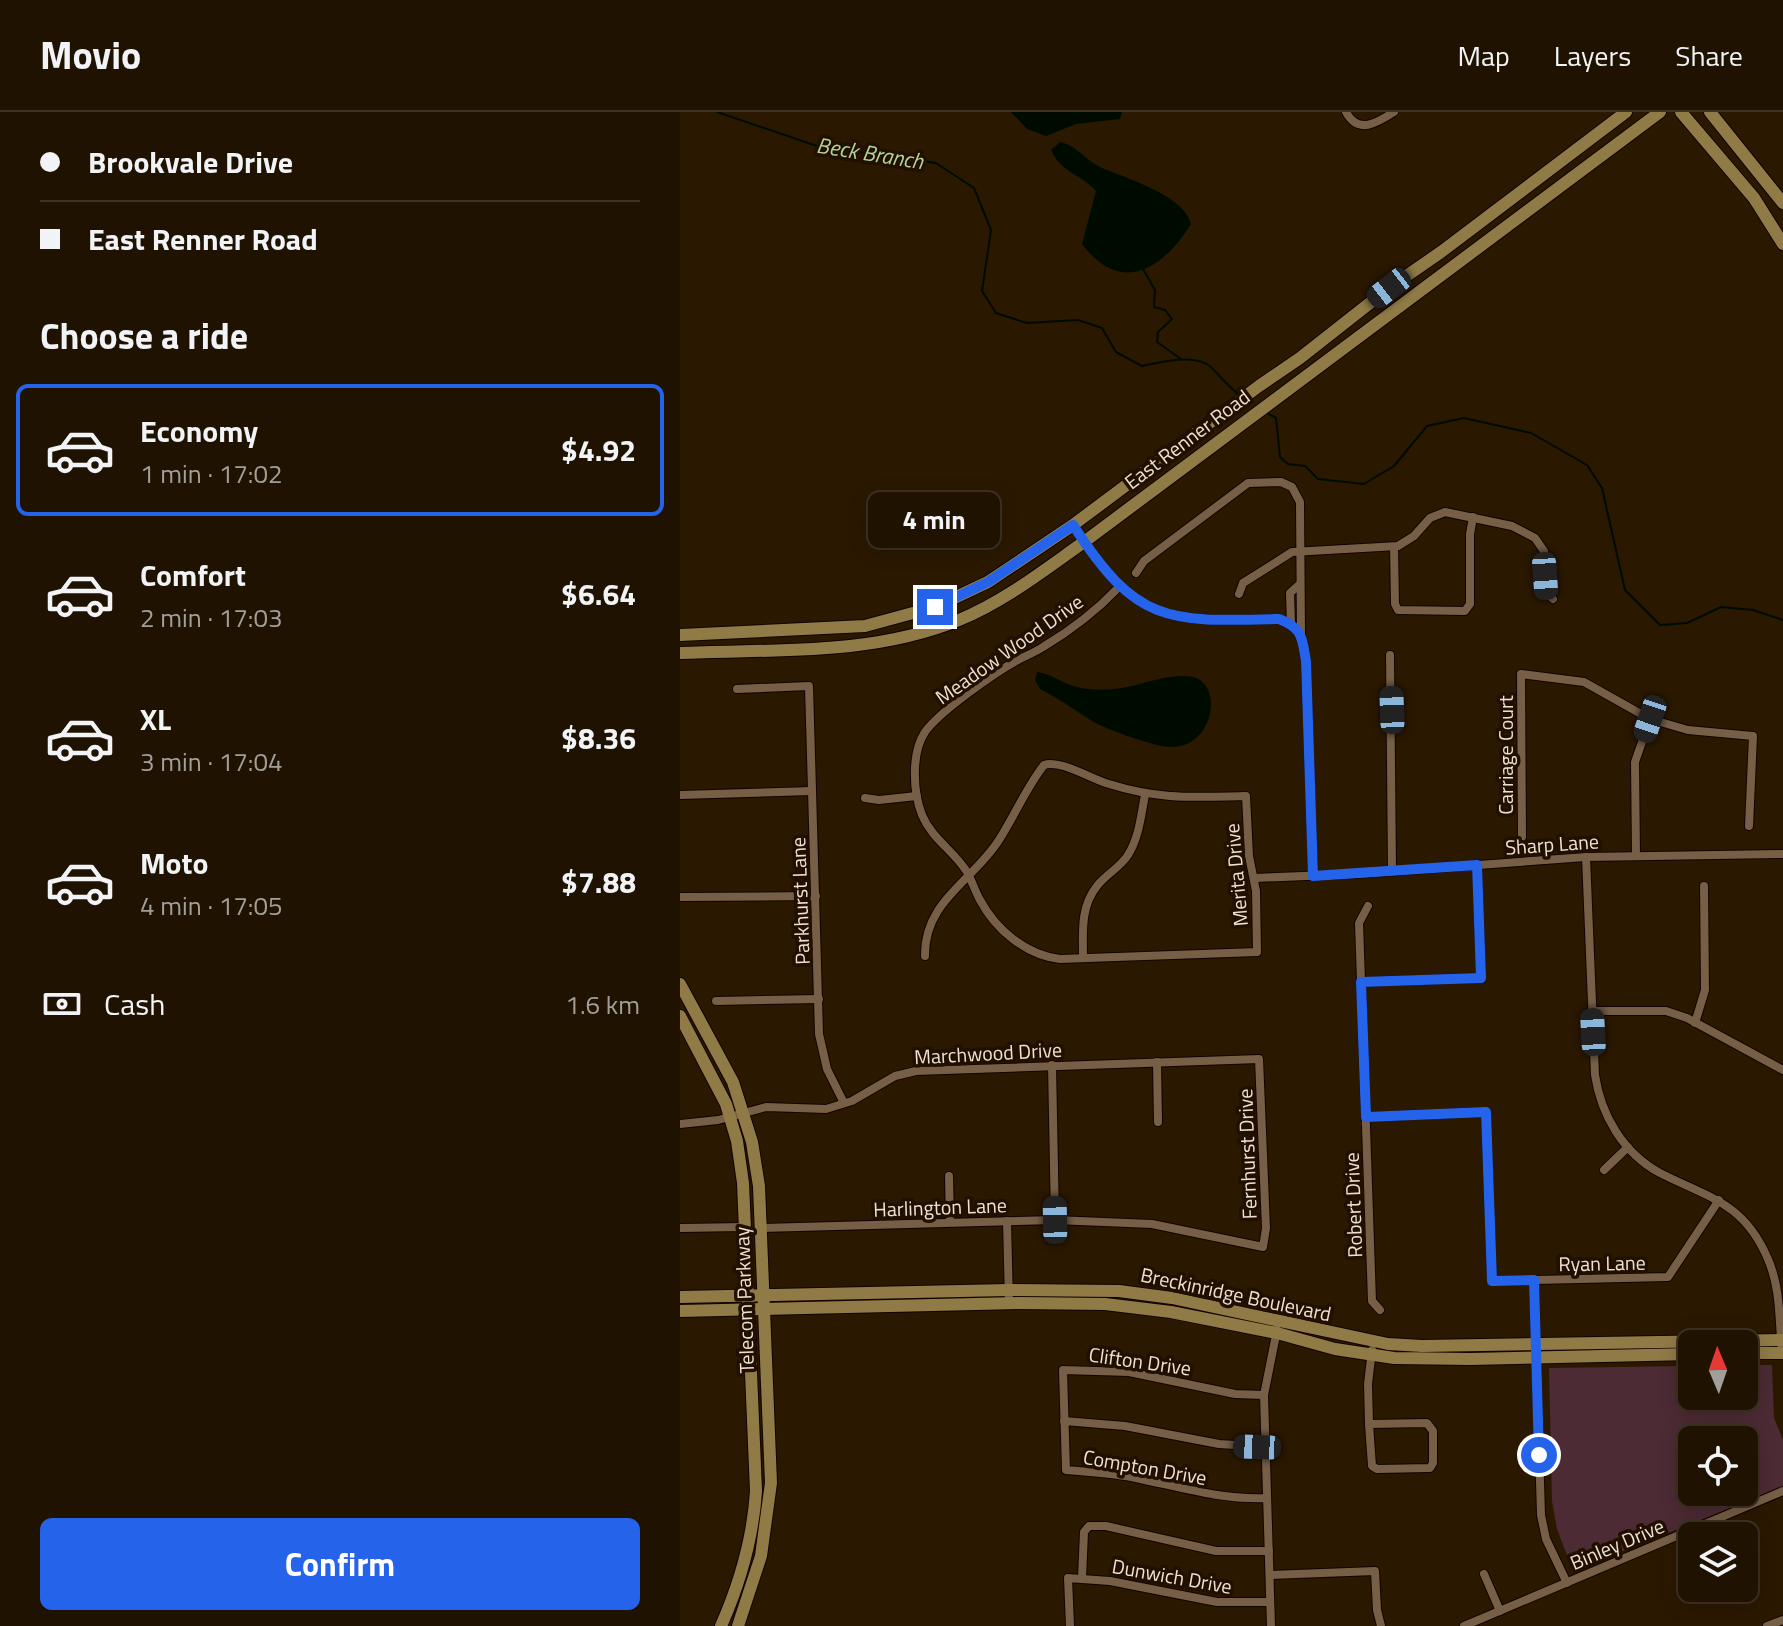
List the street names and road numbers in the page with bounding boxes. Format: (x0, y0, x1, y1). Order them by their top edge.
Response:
street label: East Renner Road (1118, 381, 1256, 497)
street label: Meadow Wood Drive (929, 586, 1089, 712)
street label: Carriage Court (1490, 695, 1521, 815)
street label: Merita Drive (1216, 822, 1256, 928)
street label: Sharp Lane (1504, 825, 1600, 863)
street label: Parkhurst Lane (782, 837, 818, 965)
street label: Marchwood Drive (913, 1034, 1063, 1072)
street label: Fernhurst Drive (1229, 1088, 1265, 1220)
street label: Robert Drive (1336, 1152, 1370, 1258)
street label: Harlington Lane (873, 1189, 1007, 1225)
street label: Telecom Parkway (726, 1226, 762, 1374)
street label: Ryan Lane (1558, 1247, 1646, 1279)
street label: Breckinridge Boulevard (1138, 1259, 1334, 1329)
street label: Clifton Drive (1087, 1338, 1193, 1384)
street label: Compton Drive (1081, 1441, 1209, 1493)
street label: Binley Drive (1565, 1510, 1669, 1578)
street label: Dunwich Drive (1110, 1550, 1234, 1602)

